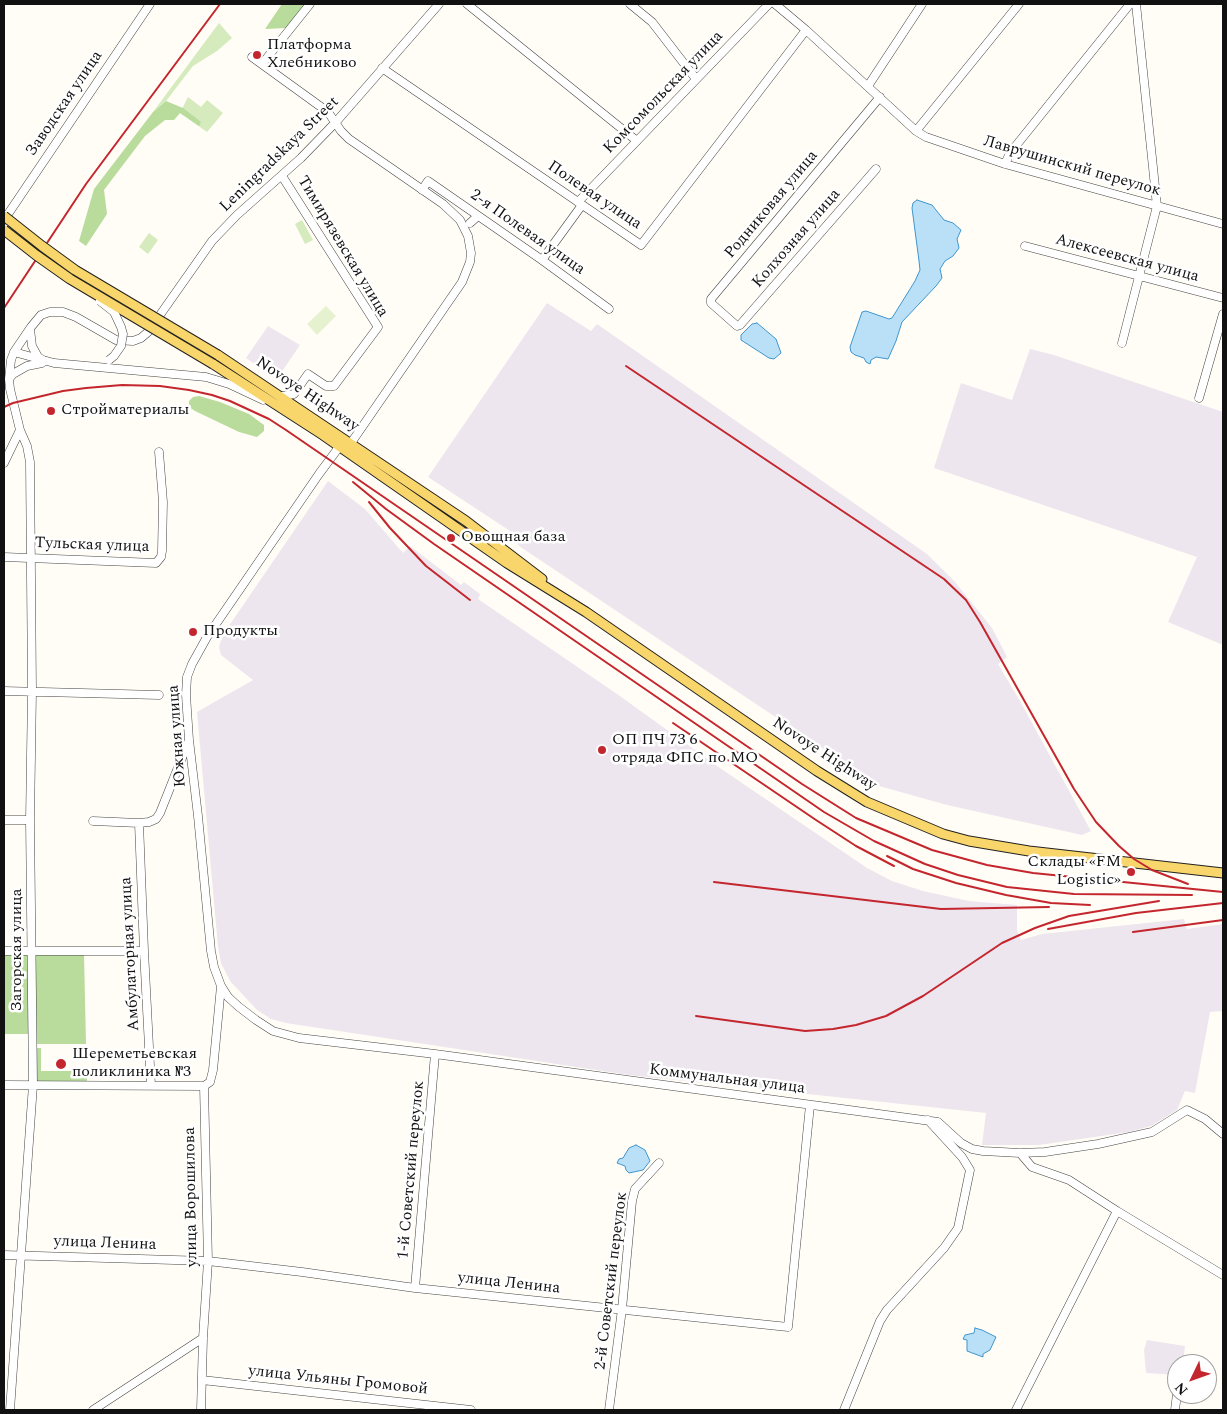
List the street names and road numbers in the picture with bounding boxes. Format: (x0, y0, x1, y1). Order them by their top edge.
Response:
street label: Комсомольская улица (600, 27, 728, 159)
street label: Заводская улица (23, 48, 107, 160)
street label: Leningradskaya Street (216, 93, 344, 217)
street label: Лаврушинский переулок (981, 132, 1163, 202)
street label: Родниковая улица (721, 147, 823, 263)
street label: Полевая улица (543, 157, 645, 235)
street label: Тимирязевская улица (292, 173, 392, 321)
street label: 2-я Полевая улица (466, 186, 588, 280)
street label: Колхозная улица (749, 186, 845, 292)
street label: Алексеевская улица (1053, 231, 1201, 287)
street label: Novoye Highway (252, 353, 362, 437)
street label: Тульская улица (34, 534, 150, 558)
street label: Южная улица (165, 684, 191, 788)
street label: Novoye Highway (768, 714, 880, 796)
street label: Амбулаторная улица (117, 876, 145, 1032)
street label: Загорская улица (8, 888, 28, 1012)
street label: Коммунальная улица (648, 1061, 806, 1099)
street label: 1-й Советский переулок (395, 1080, 429, 1260)
street label: улица Ворошилова (181, 1127, 203, 1267)
street label: 2-й Советский переулок (592, 1191, 632, 1371)
street label: улица Ленина (53, 1233, 157, 1255)
street label: улица Ленина (457, 1269, 561, 1299)
street label: улица Ульяны Громовой (247, 1362, 429, 1400)

